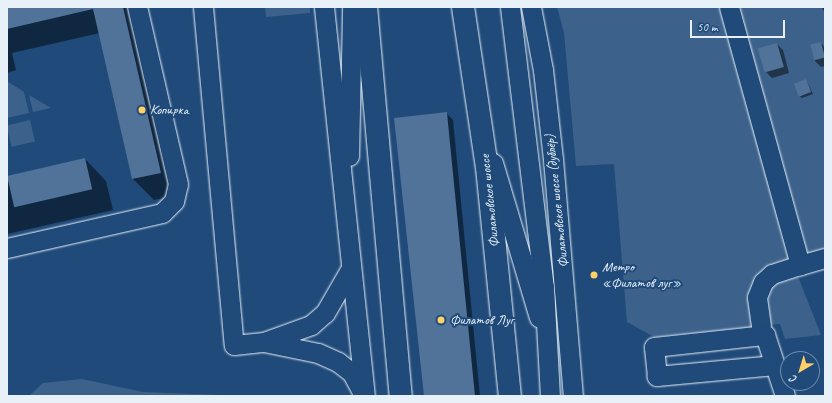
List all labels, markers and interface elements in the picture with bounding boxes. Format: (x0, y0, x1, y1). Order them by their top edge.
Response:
scale bar (692, 12, 787, 38)
text: 50 m (697, 19, 717, 35)
place label: Копирка (150, 102, 188, 118)
marker: Копирка (137, 105, 147, 115)
street label: Филатовское шоссе (дублёр) (542, 133, 572, 269)
street label: Филатовское шоссе (477, 153, 503, 249)
place label: Метро «Филатов луг» (602, 259, 681, 292)
marker: Метро «Филатов луг» (589, 270, 599, 280)
place label: Филатов Луг (450, 312, 514, 328)
marker: Филатов Луг (435, 314, 447, 326)
north arrow (780, 351, 820, 391)
text: С (787, 372, 800, 387)

